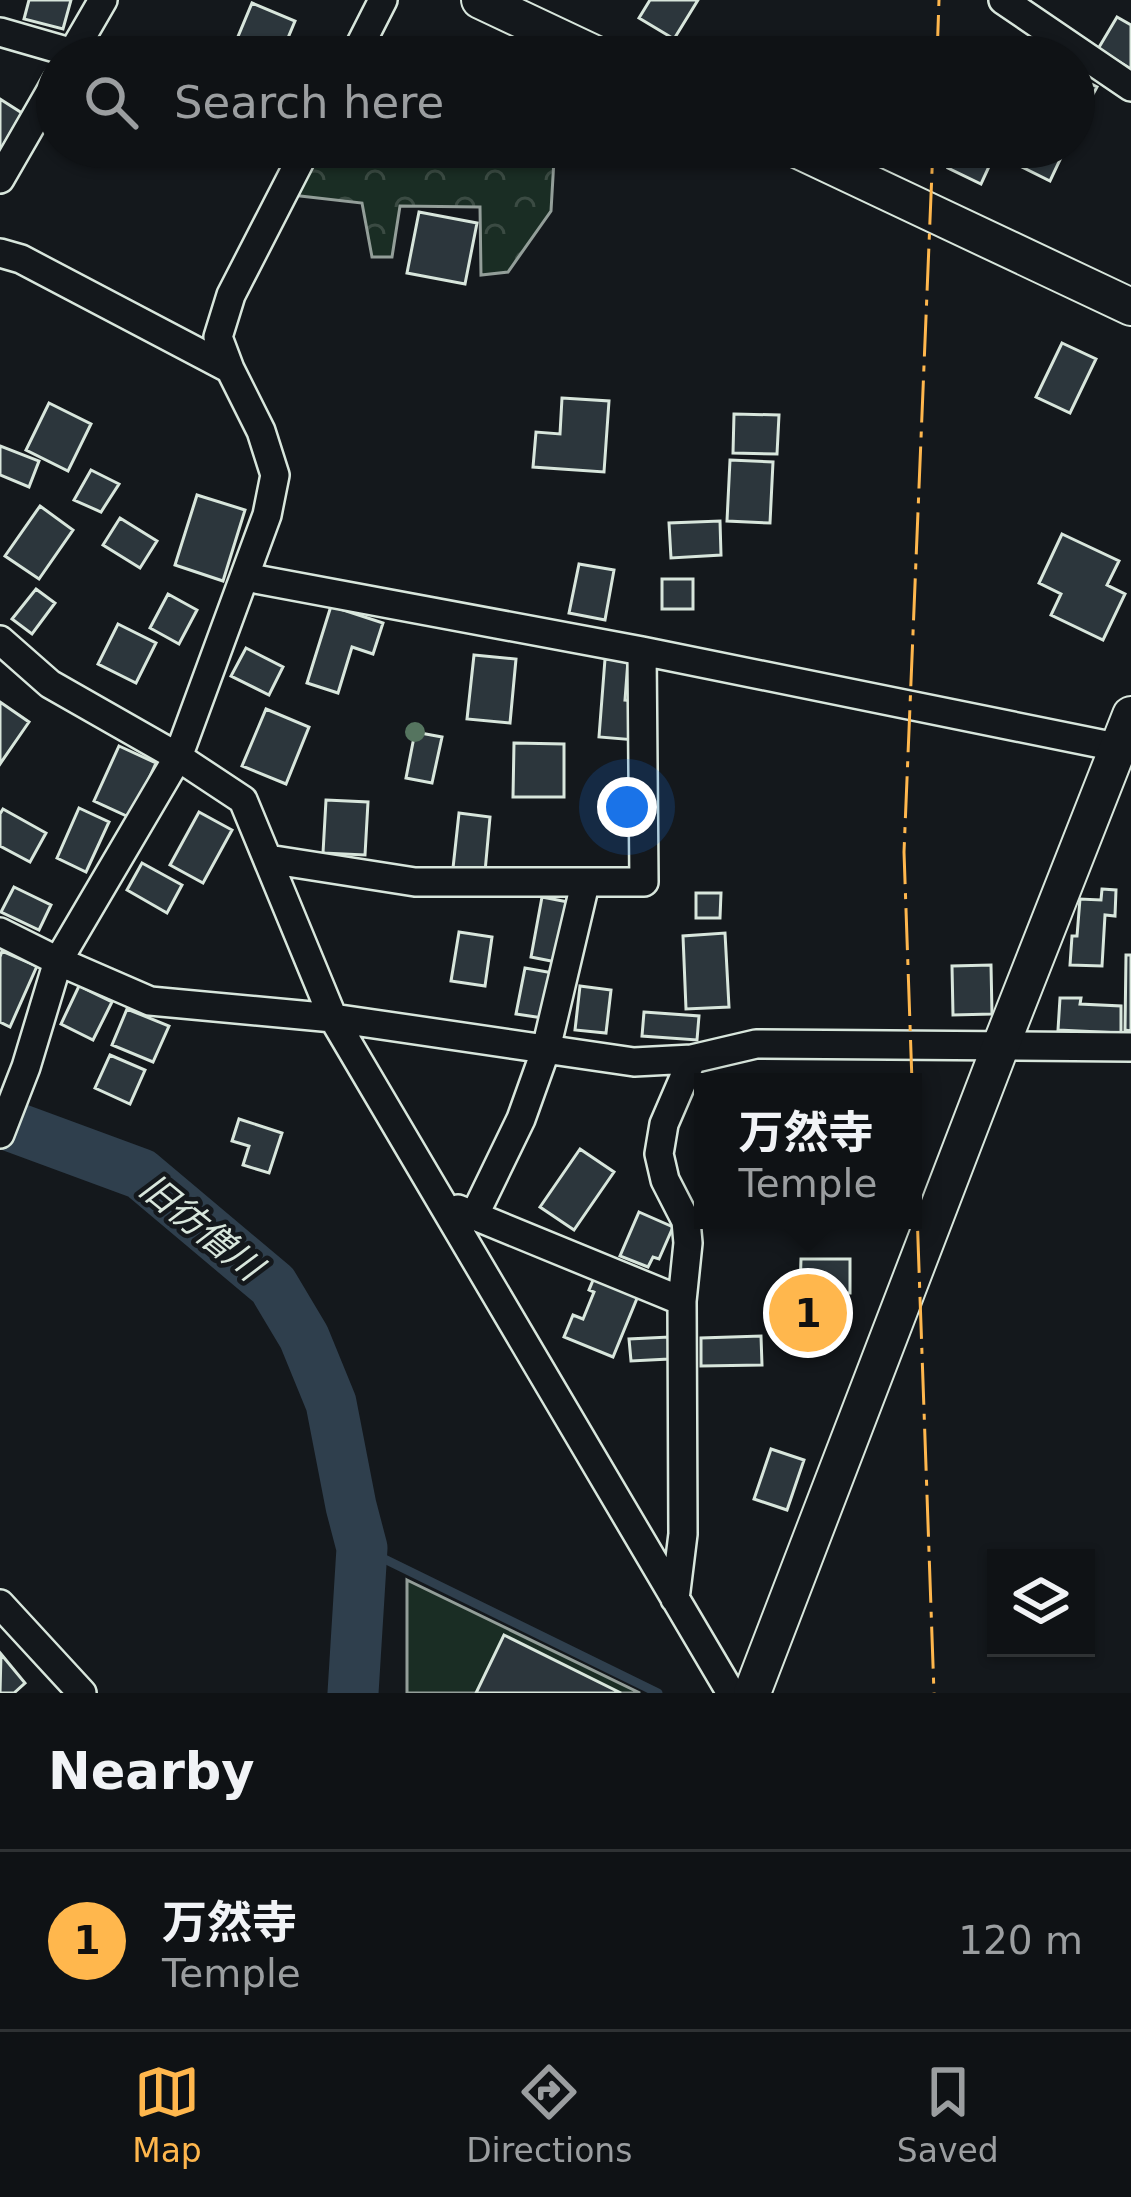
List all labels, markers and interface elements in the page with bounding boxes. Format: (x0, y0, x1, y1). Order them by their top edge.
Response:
search box (36, 36, 1095, 168)
icon: search (78, 69, 144, 135)
text: Search here (174, 76, 444, 129)
your location (597, 777, 657, 837)
popup (694, 1073, 922, 1229)
text: 万然寺 (739, 1106, 874, 1159)
text: Temple (739, 1161, 877, 1206)
water label: 旧彷僧川 (132, 1166, 273, 1291)
pin: 1 (769, 1268, 847, 1358)
map controls (987, 1549, 1095, 1657)
button: layers (987, 1549, 1095, 1657)
text: Nearby (48, 1742, 255, 1801)
text: 万然寺 (162, 1896, 297, 1949)
text: 1 (73, 1918, 101, 1963)
text: 120 m (958, 1918, 1083, 1963)
text: Temple (162, 1951, 301, 1996)
tab: Map (132, 2059, 202, 2170)
tab: Directions (466, 2059, 632, 2170)
tab: Saved (897, 2059, 999, 2170)

